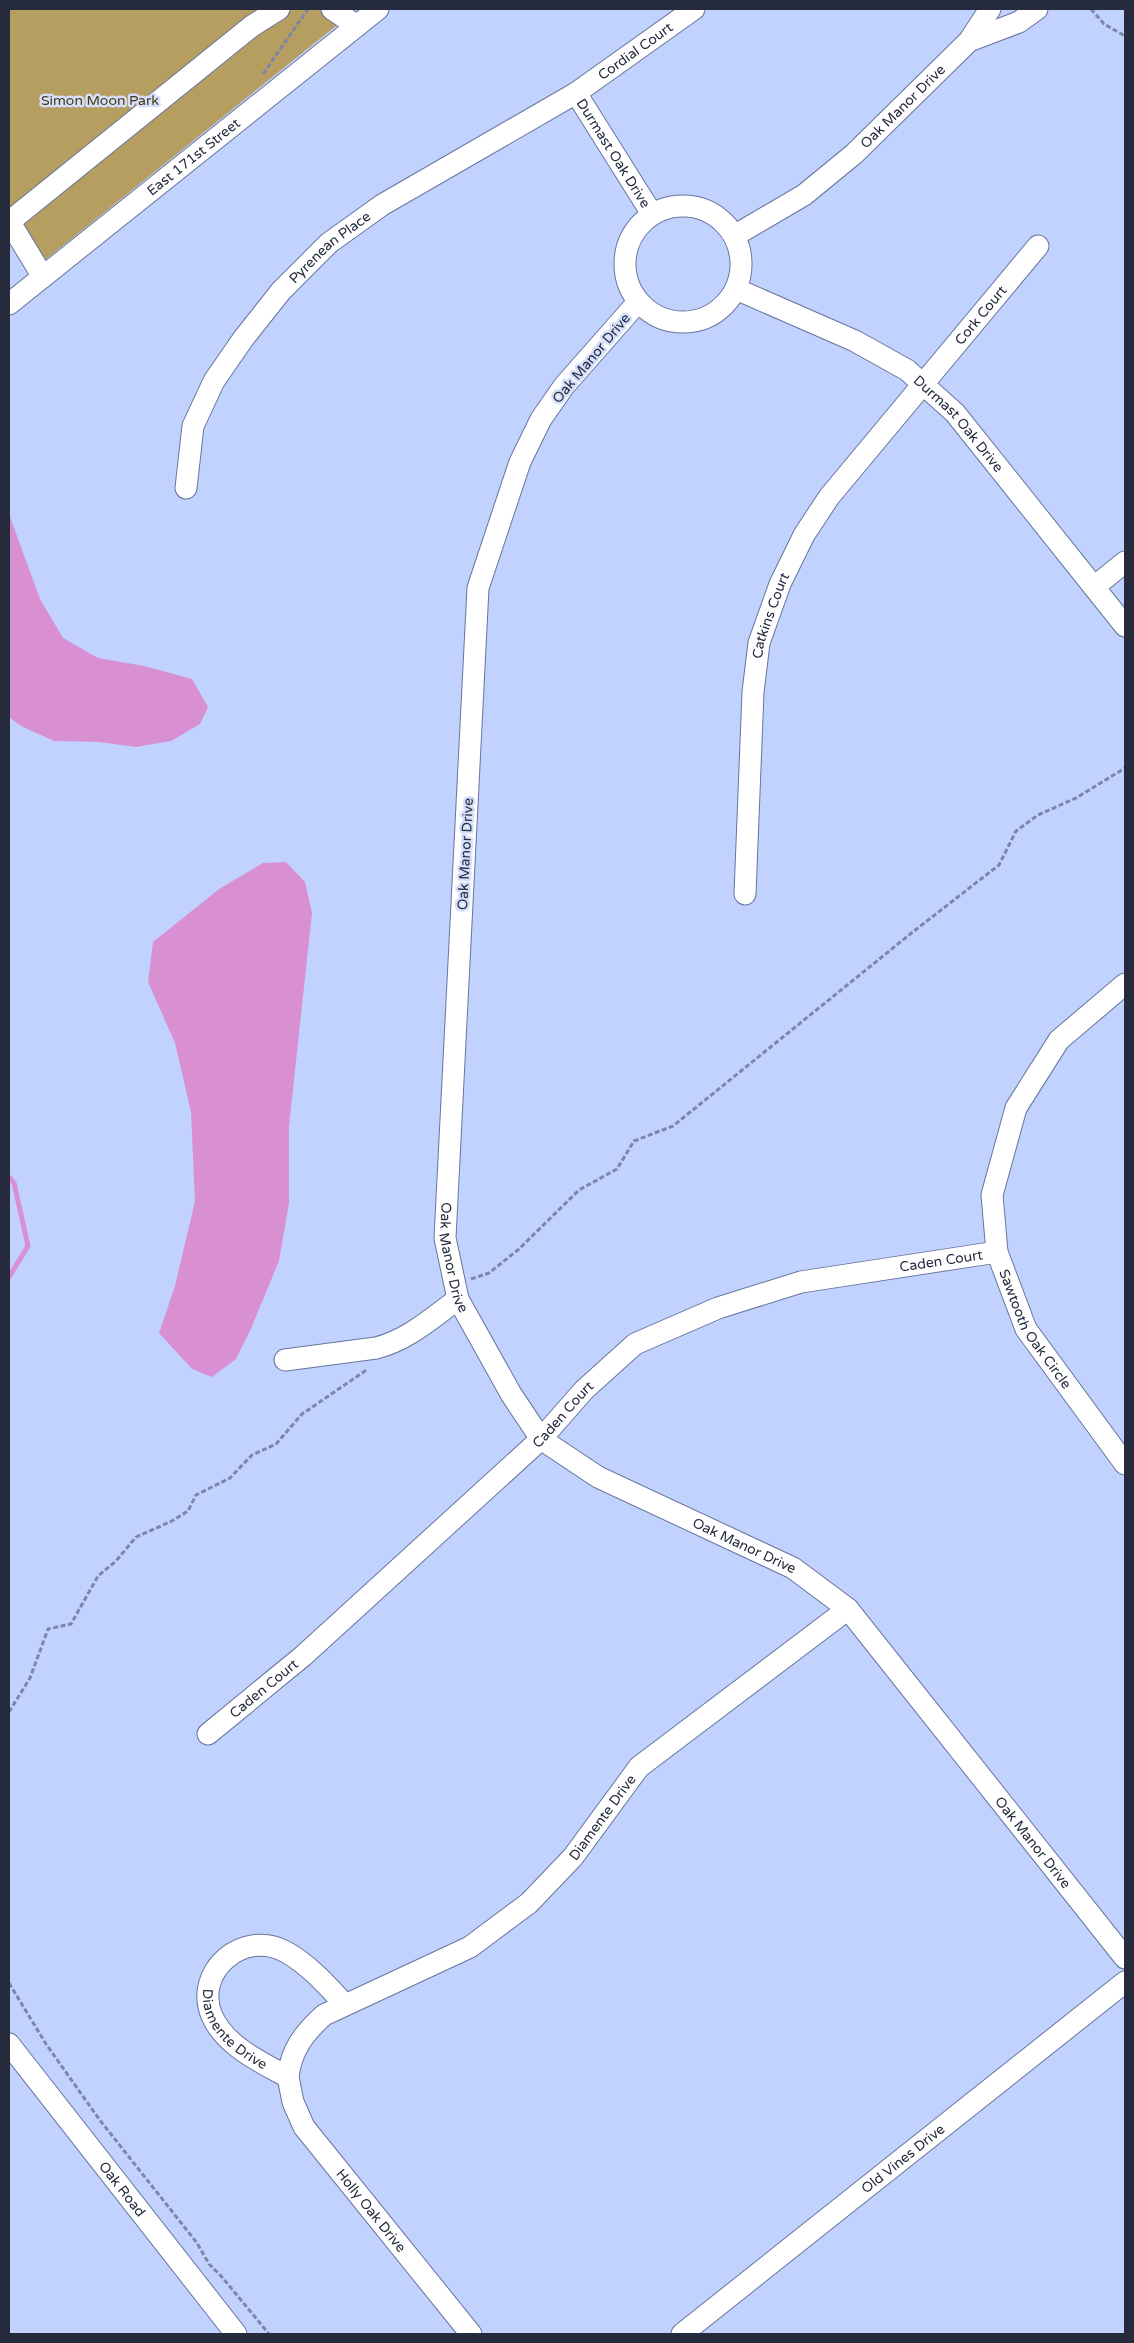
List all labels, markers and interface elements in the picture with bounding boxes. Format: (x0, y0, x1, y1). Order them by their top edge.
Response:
street label: Cordial Court (595, 19, 677, 84)
street label: Oak Manor Drive (857, 61, 949, 152)
park label: Simon Moon Park (41, 92, 159, 109)
street label: Durmast Oak Drive (573, 96, 654, 211)
street label: East 171st Street (144, 114, 244, 199)
street label: Pyrenean Place (286, 208, 374, 287)
street label: Cork Court (951, 282, 1011, 348)
street label: Oak Manor Drive (549, 310, 634, 407)
street label: Durmast Oak Drive (910, 372, 1007, 476)
street label: Catkins Court (749, 569, 794, 660)
street label: Oak Manor Drive (454, 797, 477, 911)
street label: Oak Manor Drive (435, 1202, 472, 1316)
street label: Caden Court (898, 1246, 984, 1276)
street label: Sawtooth Oak Circle (995, 1267, 1075, 1392)
street label: Caden Court (529, 1377, 598, 1452)
street label: Oak Manor Drive (690, 1514, 799, 1577)
street label: Caden Court (226, 1655, 302, 1722)
street label: Diamente Drive (565, 1771, 640, 1864)
street label: Oak Manor Drive (991, 1793, 1074, 1892)
street label: Diamente Drive (199, 1988, 270, 2073)
street label: Old Vines Drive (858, 2121, 948, 2197)
street label: Oak Road (95, 2158, 149, 2220)
street label: Holly Oak Drive (332, 2166, 410, 2256)

